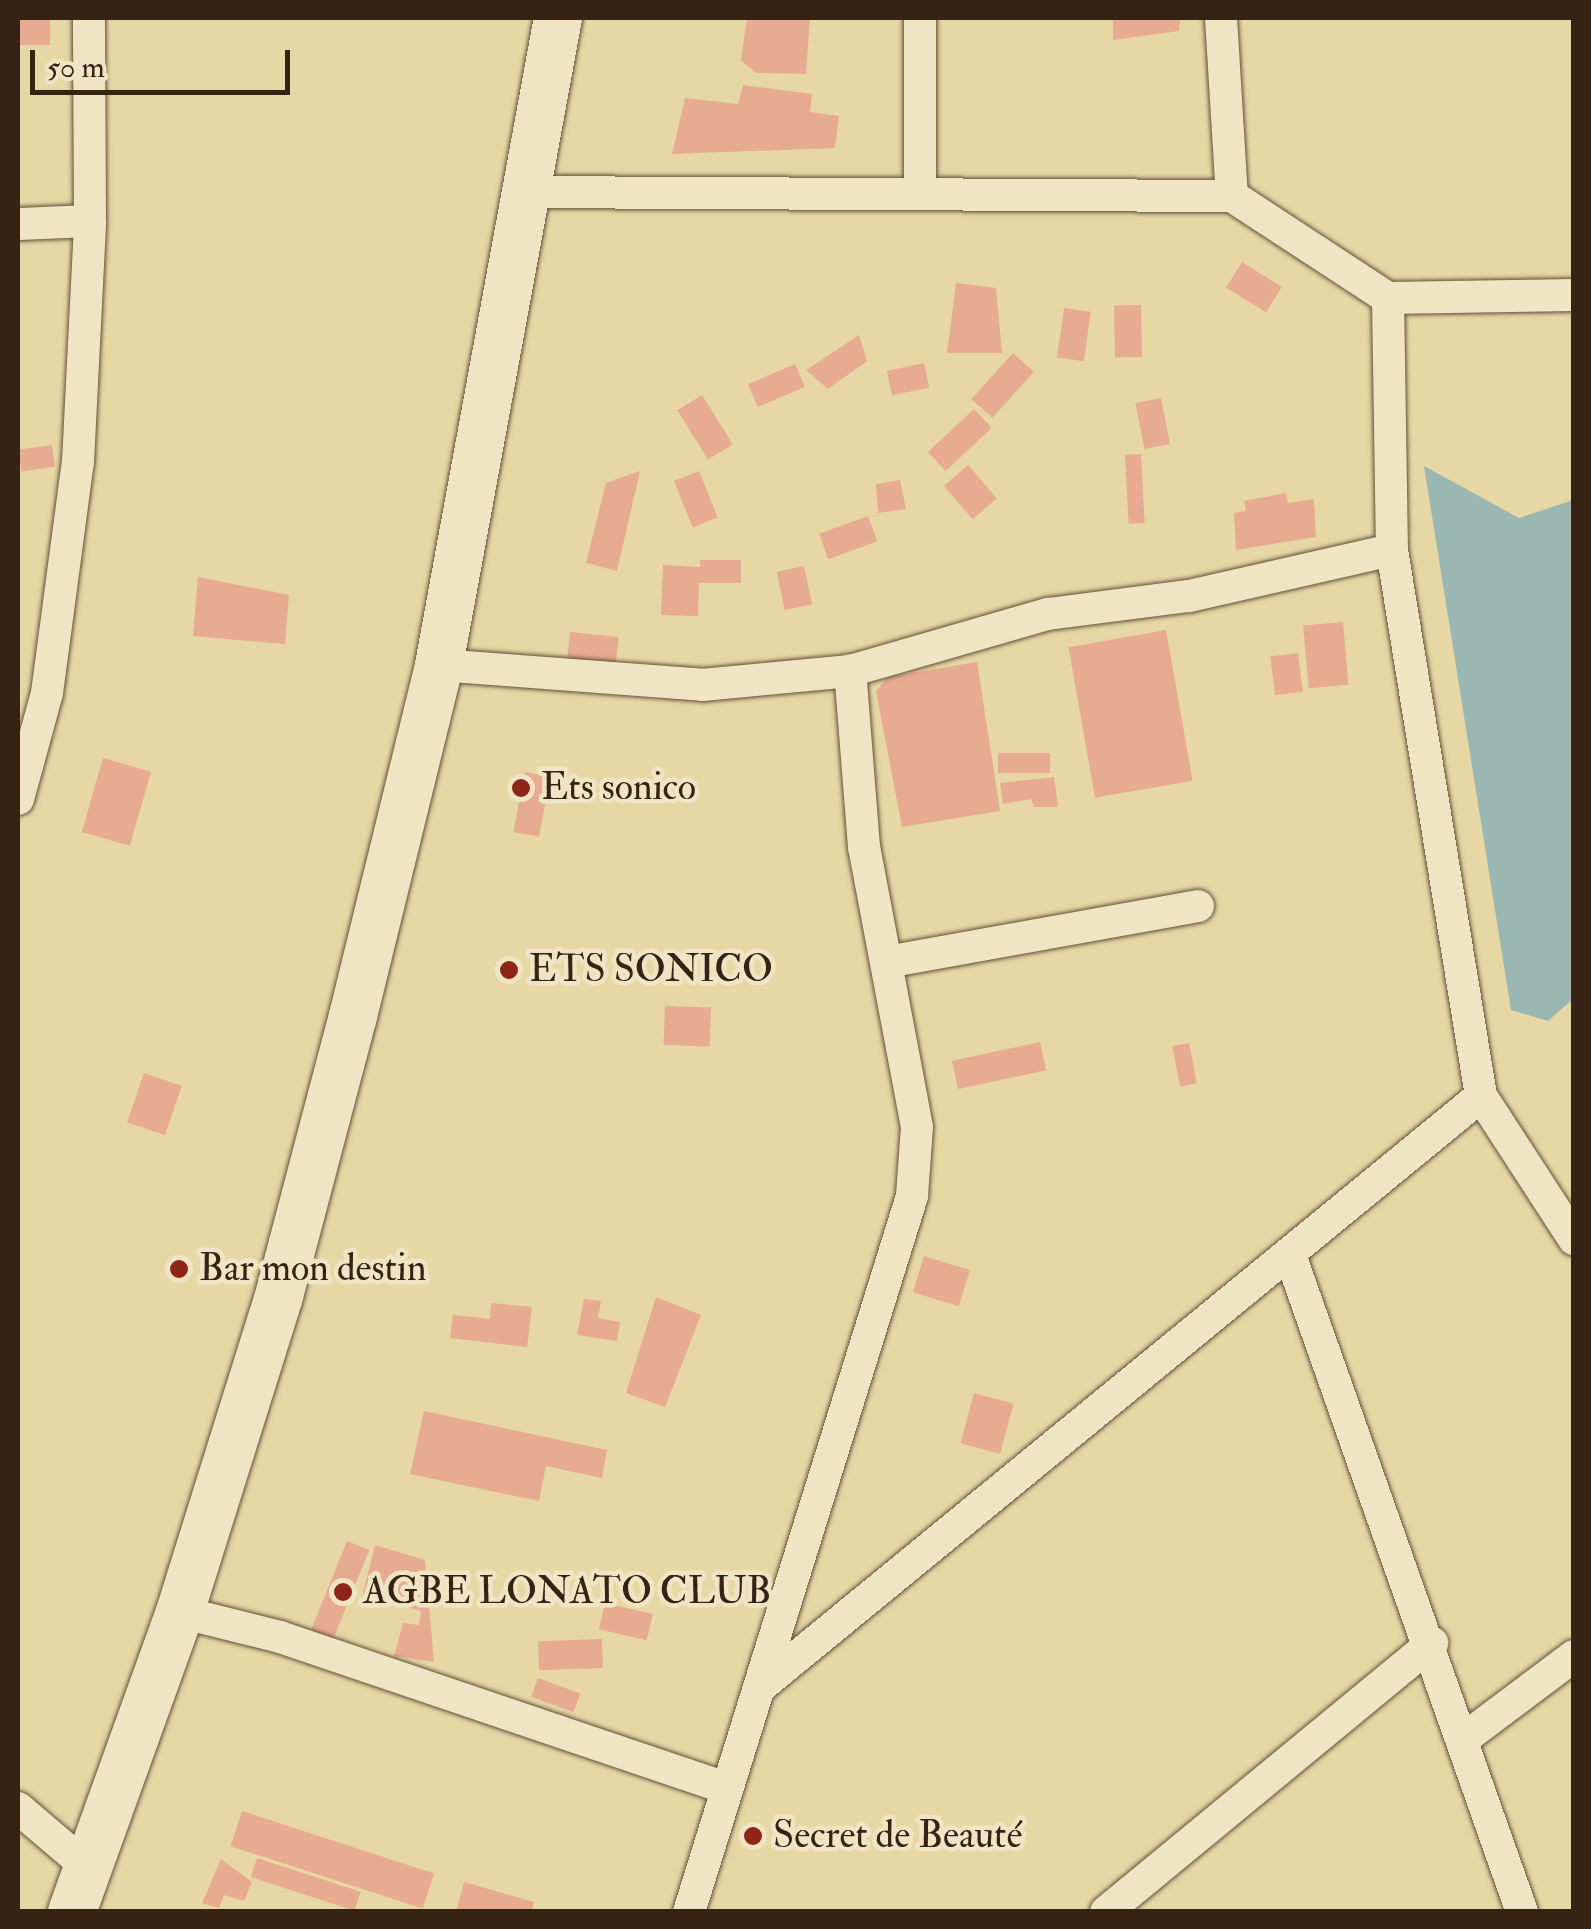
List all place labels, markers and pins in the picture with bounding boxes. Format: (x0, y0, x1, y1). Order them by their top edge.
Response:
place label: Ets sonico (541, 765, 696, 811)
marker: Ets sonico (510, 777, 532, 799)
place label: ETS SONICO (529, 947, 773, 993)
marker: ETS SONICO (498, 959, 520, 981)
place label: Bar mon destin (199, 1246, 427, 1292)
marker: Bar mon destin (168, 1258, 190, 1280)
place label: AGBE LONATO CLUB (363, 1569, 771, 1615)
marker: AGBE LONATO CLUB (332, 1581, 354, 1603)
place label: Secret de Beauté (773, 1813, 1022, 1859)
marker: Secret de Beauté (742, 1825, 764, 1847)

